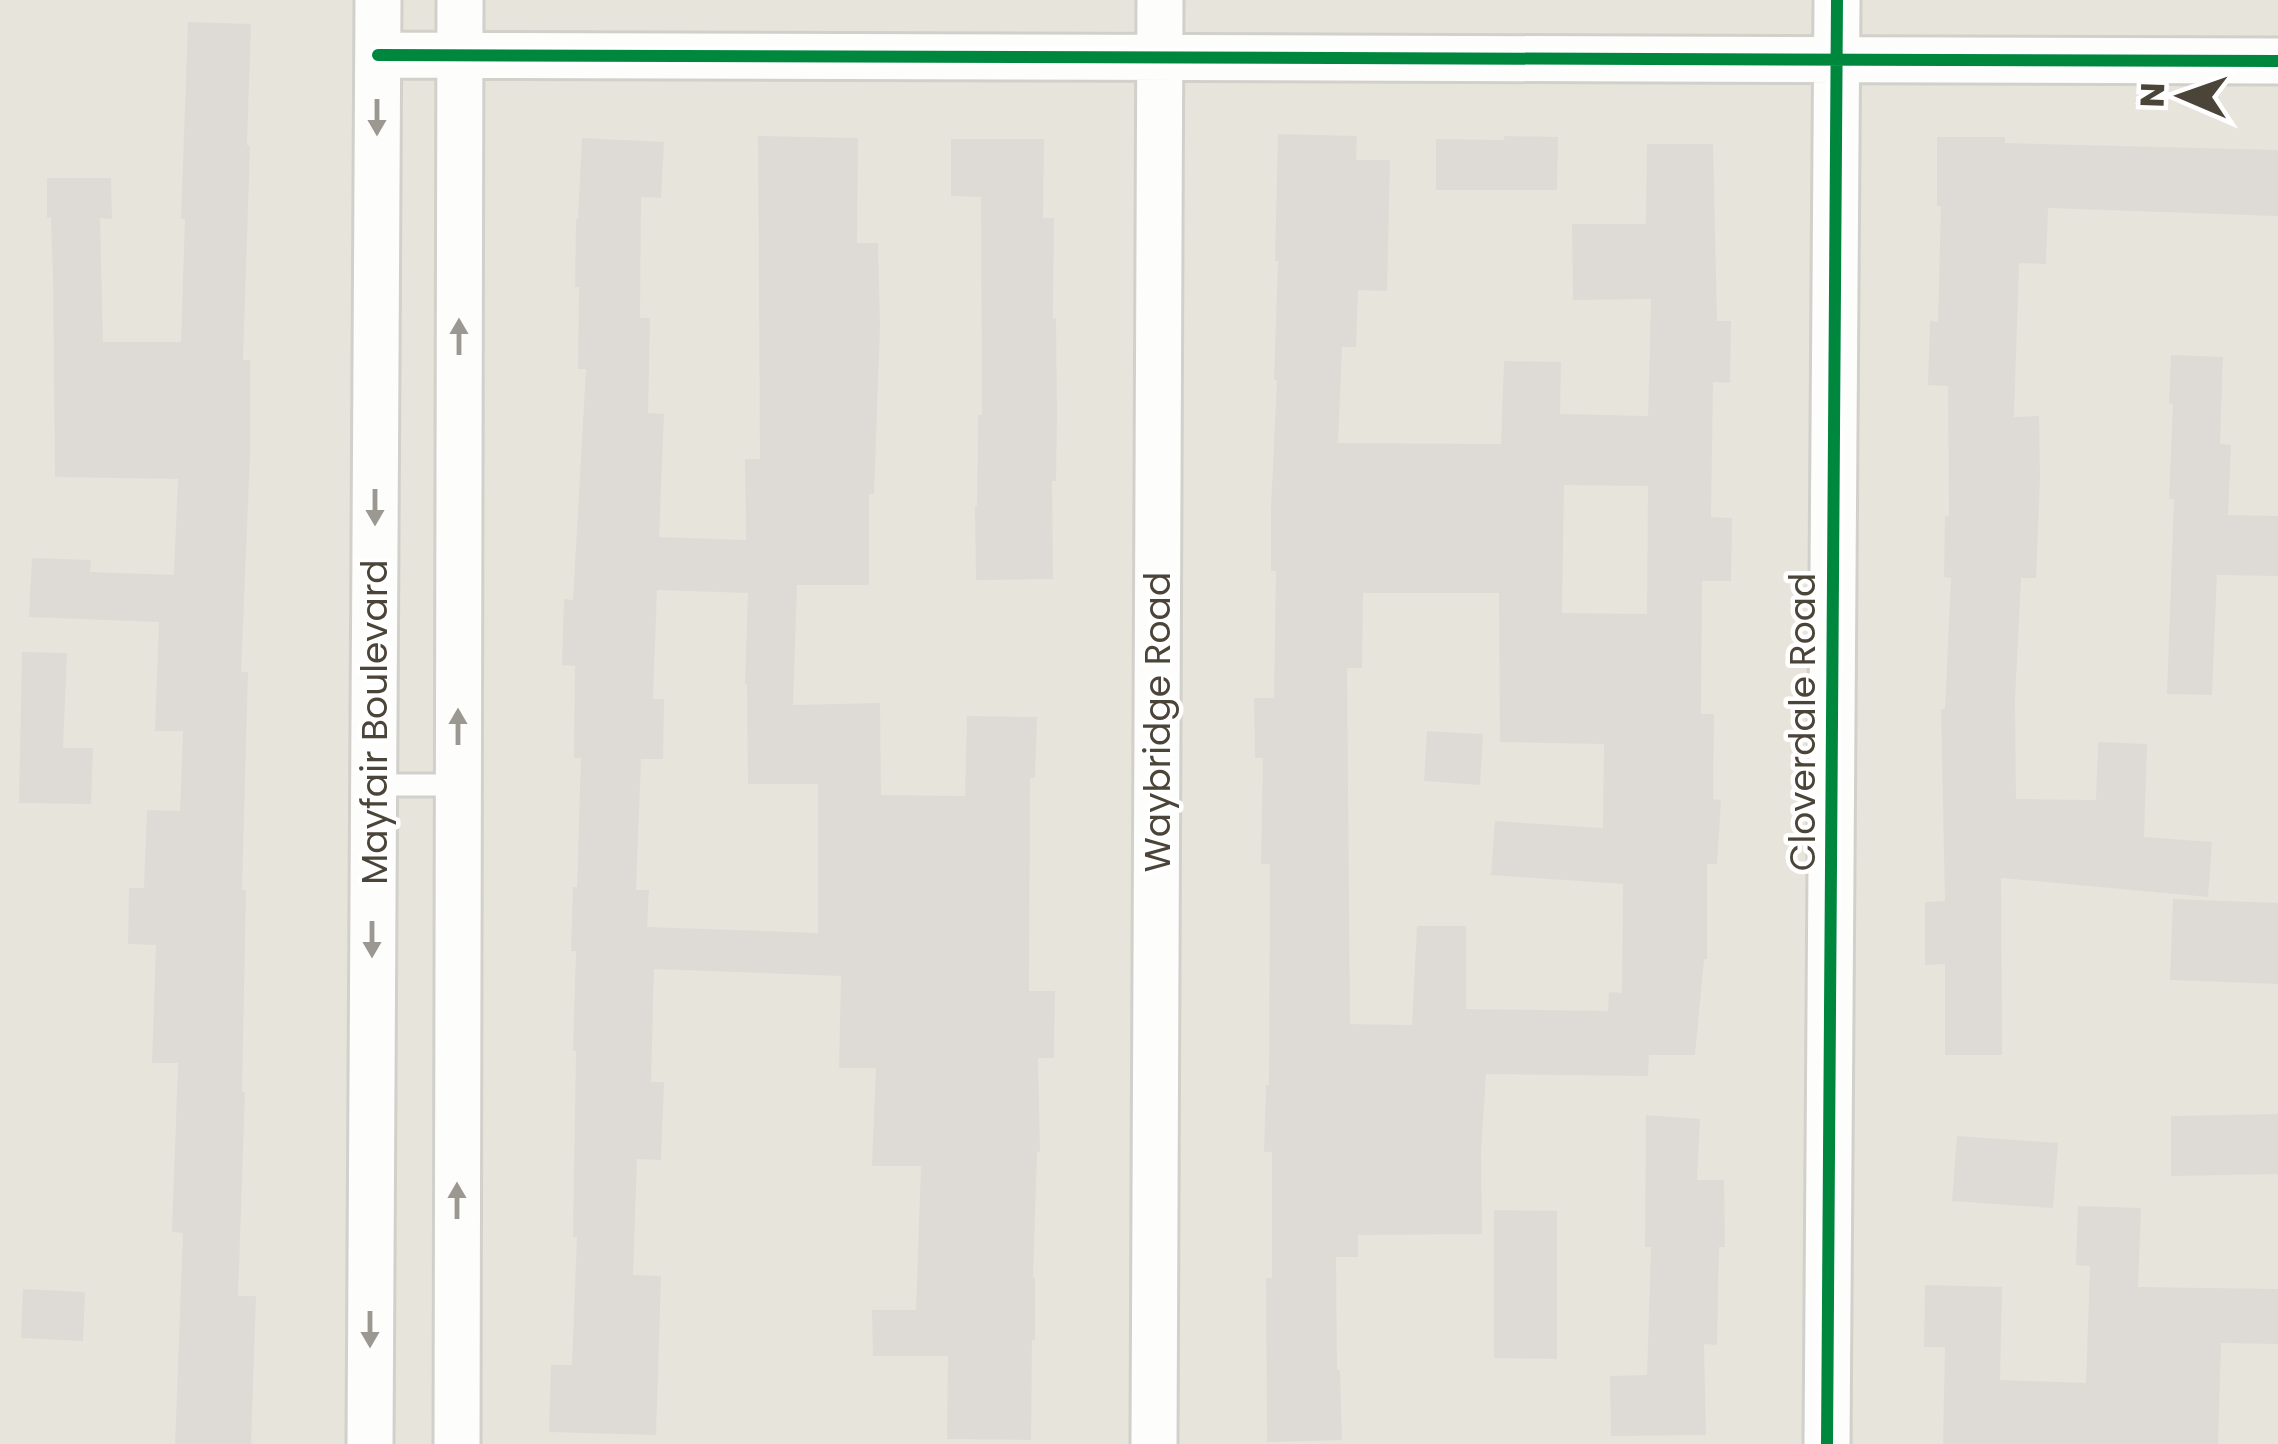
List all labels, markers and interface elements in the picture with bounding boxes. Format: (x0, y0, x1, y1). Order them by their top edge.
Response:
north arrow (2122, 36, 2242, 156)
text: N (2129, 82, 2176, 108)
one-way arrow (368, 99, 387, 137)
one-way arrow (449, 317, 469, 355)
one-way arrow (365, 489, 385, 527)
street label: Mayfair Boulevard (349, 559, 400, 885)
street label: Waybridge Road (1132, 572, 1183, 872)
street label: Cloverdale Road (1777, 573, 1828, 871)
one-way arrow (448, 707, 468, 745)
one-way arrow (363, 921, 382, 959)
one-way arrow (447, 1181, 467, 1219)
one-way arrow (360, 1311, 380, 1349)

